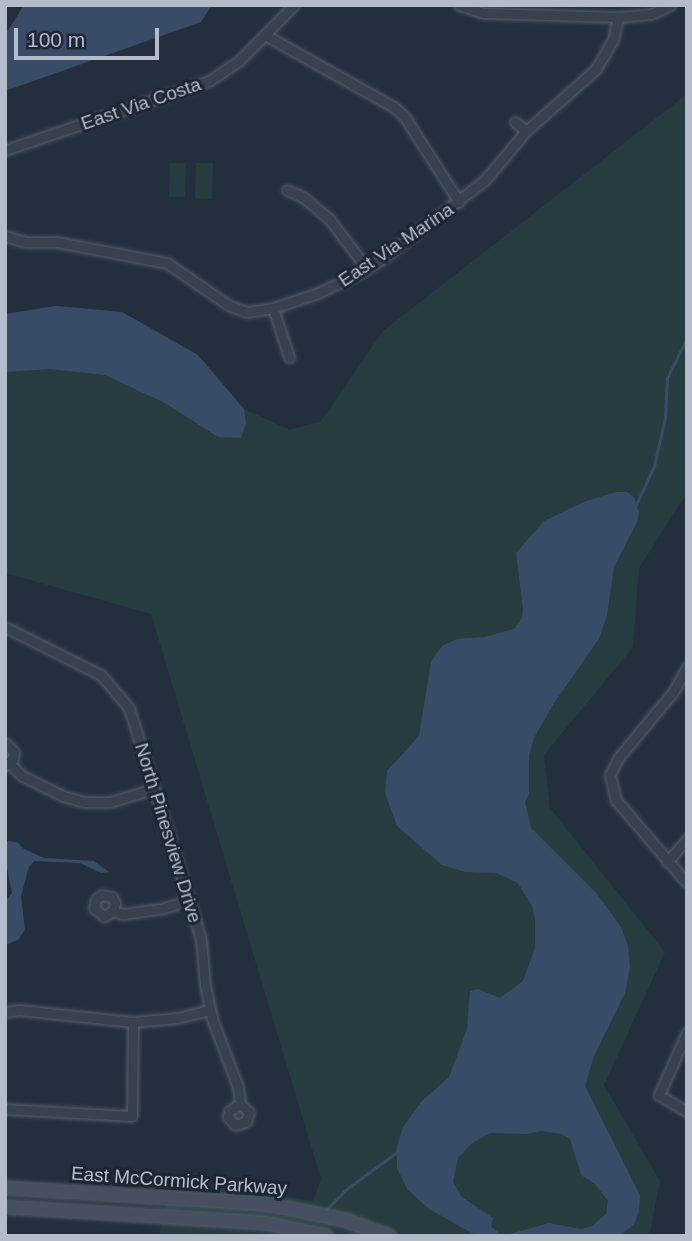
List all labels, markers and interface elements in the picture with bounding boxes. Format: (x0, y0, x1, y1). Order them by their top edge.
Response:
scale bar (18, 14, 163, 58)
text: 100 m (27, 28, 85, 51)
street label: East Via Costa (78, 73, 204, 135)
street label: East Via Marina (334, 198, 458, 292)
street label: North Pinesview Drive (130, 740, 206, 926)
street label: East McCormick Parkway (70, 1162, 288, 1200)

